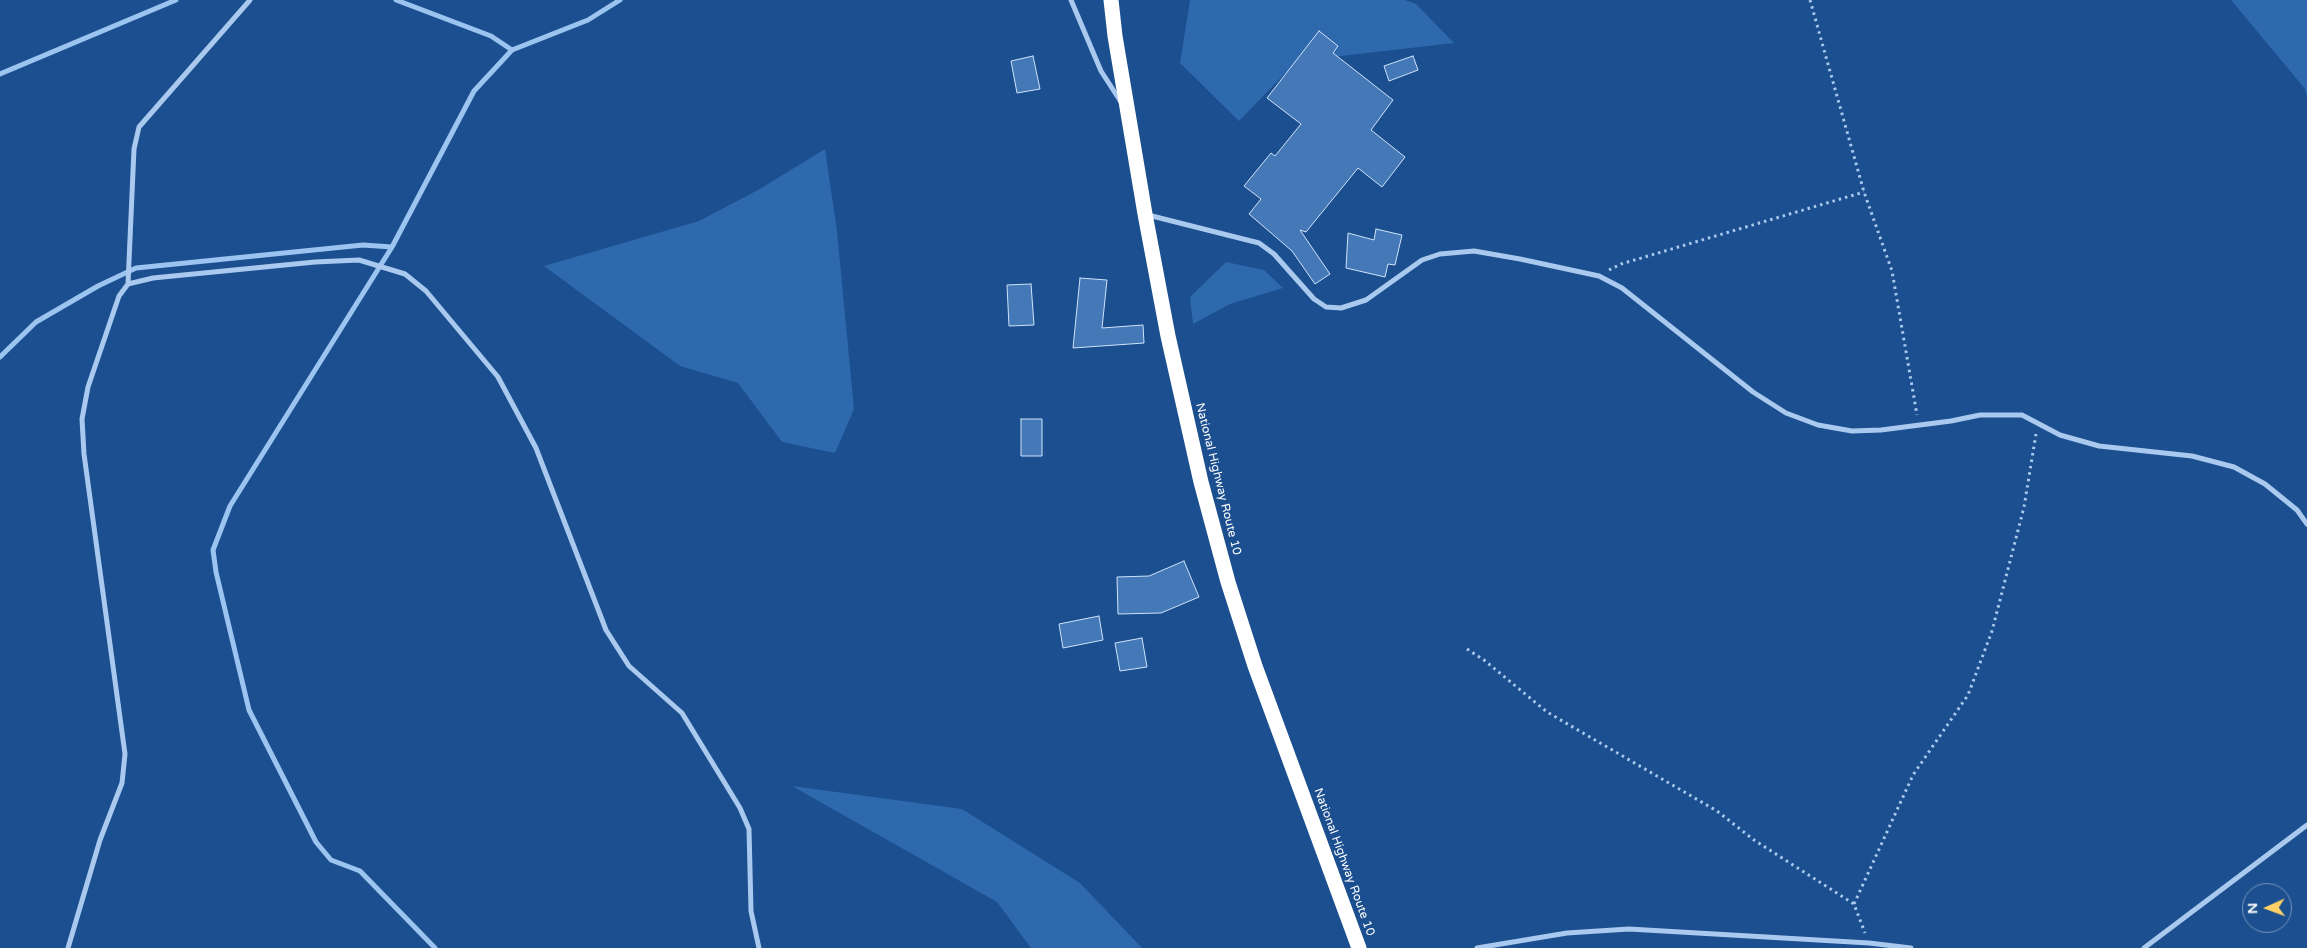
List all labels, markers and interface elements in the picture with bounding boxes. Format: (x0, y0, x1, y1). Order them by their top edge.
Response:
street label: National Highway Route 10 (1192, 401, 1244, 557)
street label: National Highway Route 10 (1311, 786, 1377, 938)
north arrow (2242, 883, 2292, 933)
text: N (2244, 903, 2261, 914)

